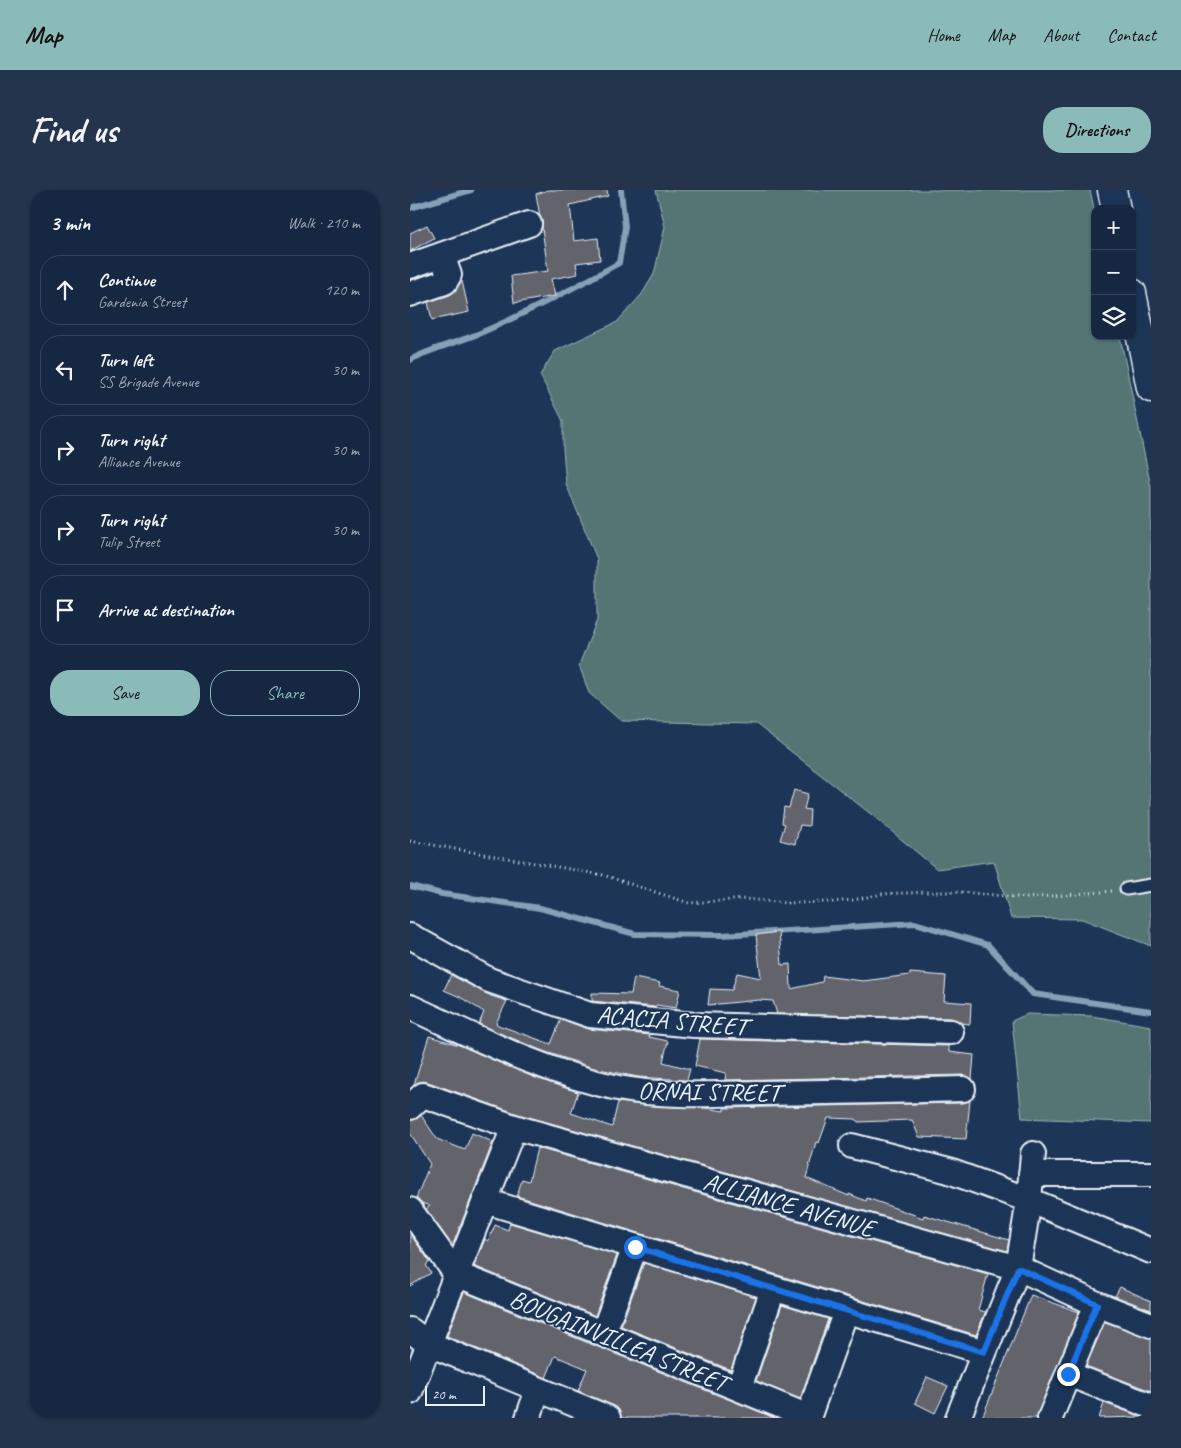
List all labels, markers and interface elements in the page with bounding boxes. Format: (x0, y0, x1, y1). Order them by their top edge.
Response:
text: Map (25, 20, 62, 50)
text: Home (927, 24, 960, 46)
text: Map (988, 24, 1015, 46)
text: About (1043, 24, 1079, 46)
text: Contact (1107, 24, 1156, 46)
button: Directions (1043, 107, 1151, 153)
text: Find us (30, 108, 117, 153)
map controls (1091, 205, 1136, 340)
button: + (1091, 205, 1136, 250)
text: 3 min (50, 210, 90, 236)
text: Walk · 210 m (288, 213, 360, 233)
button: − (1091, 250, 1136, 295)
text: Continue (98, 268, 155, 292)
icon: ahead (51, 276, 79, 304)
text: 120 m (325, 280, 359, 300)
text: Gardenia Street (98, 292, 186, 312)
button: layers (1091, 295, 1136, 340)
text: Turn left (98, 348, 153, 372)
icon: left (51, 356, 79, 384)
text: 30 m (332, 360, 359, 380)
text: SS Brigade Avenue (98, 372, 199, 392)
text: Turn right (98, 428, 165, 452)
icon: right (51, 436, 79, 464)
text: 30 m (332, 440, 359, 460)
text: Alliance Avenue (98, 452, 180, 472)
text: Turn right (98, 508, 165, 532)
icon: right (51, 516, 79, 544)
text: 30 m (332, 520, 359, 540)
text: Tulip Street (98, 532, 160, 552)
icon: arrive (51, 596, 79, 624)
text: Arrive at destination (98, 598, 234, 622)
button: Save (50, 670, 200, 716)
button: Share (210, 670, 360, 716)
street label: ACACIA STREET (596, 999, 755, 1044)
street label: ORNAI STREET (638, 1075, 787, 1109)
street label: ALLIANCE AVENUE (700, 1165, 881, 1246)
route start (624, 1236, 647, 1259)
street label: BOUGAINVILLEA STREET (505, 1283, 737, 1401)
route end (1057, 1363, 1080, 1386)
scale bar (425, 1383, 485, 1406)
text: 20 m (432, 1386, 456, 1403)

